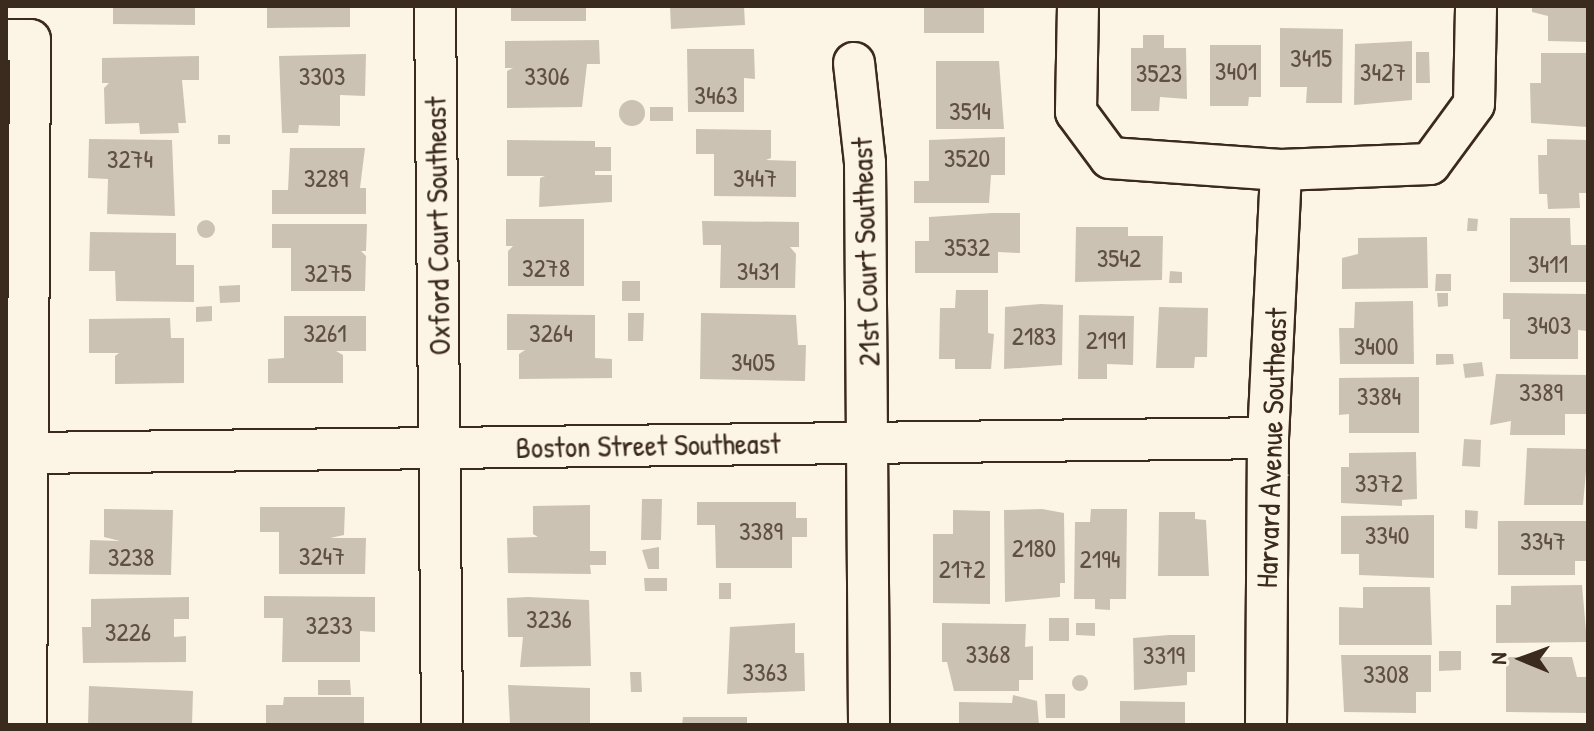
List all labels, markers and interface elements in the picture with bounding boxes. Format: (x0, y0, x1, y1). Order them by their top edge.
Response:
house number: 3415 (1290, 42, 1332, 74)
house number: 3401 (1215, 55, 1257, 87)
house number: 3427 (1360, 56, 1406, 88)
house number: 3523 (1136, 57, 1182, 89)
house number: 3303 (299, 60, 345, 92)
house number: 3306 (524, 60, 570, 92)
house number: 3463 (694, 79, 738, 111)
house number: 3514 (949, 95, 991, 127)
street label: Oxford Court Southeast (417, 96, 457, 356)
street label: 21st Court Southeast (843, 137, 887, 367)
house number: 3520 (944, 142, 990, 174)
house number: 3274 (107, 143, 153, 175)
house number: 3289 (304, 162, 348, 194)
house number: 3447 (733, 162, 777, 194)
house number: 3532 (944, 231, 990, 263)
house number: 3542 (1097, 242, 1141, 274)
house number: 3411 (1528, 248, 1568, 280)
house number: 3278 (522, 252, 570, 284)
house number: 3431 (737, 255, 779, 287)
house number: 3275 (304, 257, 352, 289)
street label: Harvard Avenue Southeast (1248, 307, 1294, 589)
house number: 3403 (1527, 309, 1571, 341)
house number: 3261 (303, 317, 347, 349)
house number: 3264 (529, 317, 573, 349)
house number: 2183 (1012, 320, 1056, 352)
house number: 2191 (1086, 324, 1126, 356)
house number: 3400 (1354, 330, 1398, 362)
house number: 3405 (731, 346, 775, 378)
house number: 3389 (1519, 376, 1563, 408)
house number: 3384 (1357, 380, 1401, 412)
street label: Boston Street Southeast (515, 425, 781, 465)
house number: 3372 (1355, 467, 1403, 499)
house number: 3389 (739, 515, 783, 547)
house number: 3340 (1365, 519, 1409, 551)
house number: 3347 (1520, 525, 1566, 557)
house number: 2180 (1012, 532, 1056, 564)
house number: 3247 (299, 540, 345, 572)
house number: 3238 (108, 541, 154, 573)
house number: 2194 (1080, 543, 1120, 575)
house number: 2172 (939, 553, 985, 585)
house number: 3236 (526, 603, 572, 635)
house number: 3233 (305, 609, 353, 641)
house number: 3226 (105, 616, 151, 648)
north arrow (1482, 619, 1562, 699)
house number: 3368 (966, 638, 1010, 670)
house number: 3319 (1143, 639, 1185, 671)
text: N (1483, 652, 1513, 665)
house number: 3363 (742, 656, 788, 688)
house number: 3308 (1363, 658, 1409, 690)

